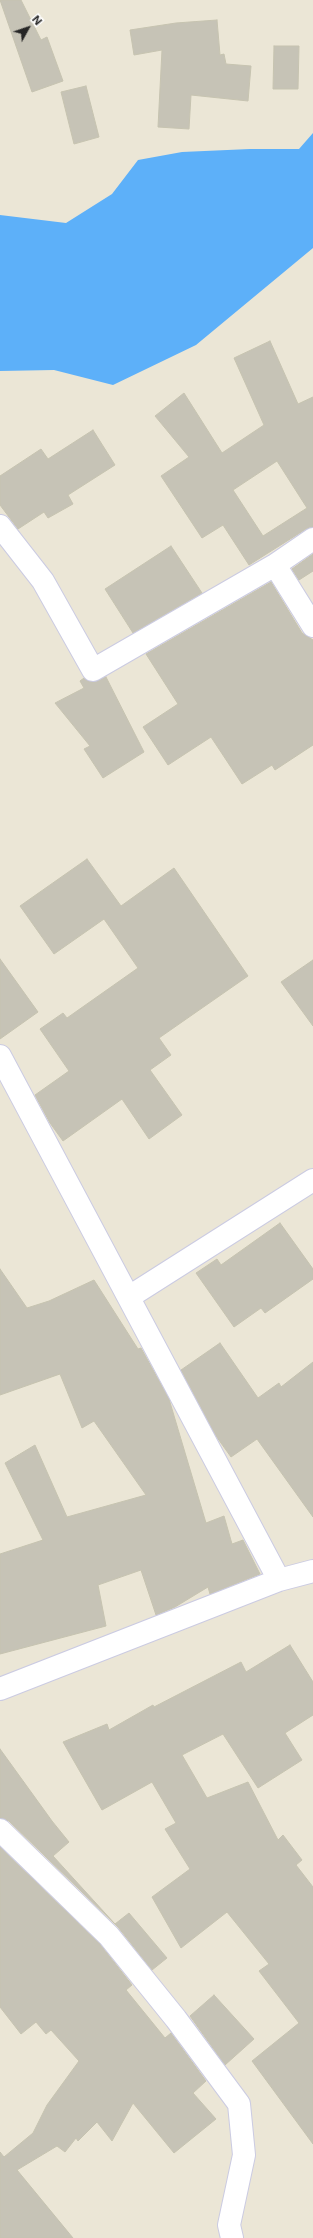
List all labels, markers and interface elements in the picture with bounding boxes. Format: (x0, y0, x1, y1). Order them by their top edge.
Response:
north arrow (8, 8, 48, 48)
text: N (29, 13, 45, 28)

